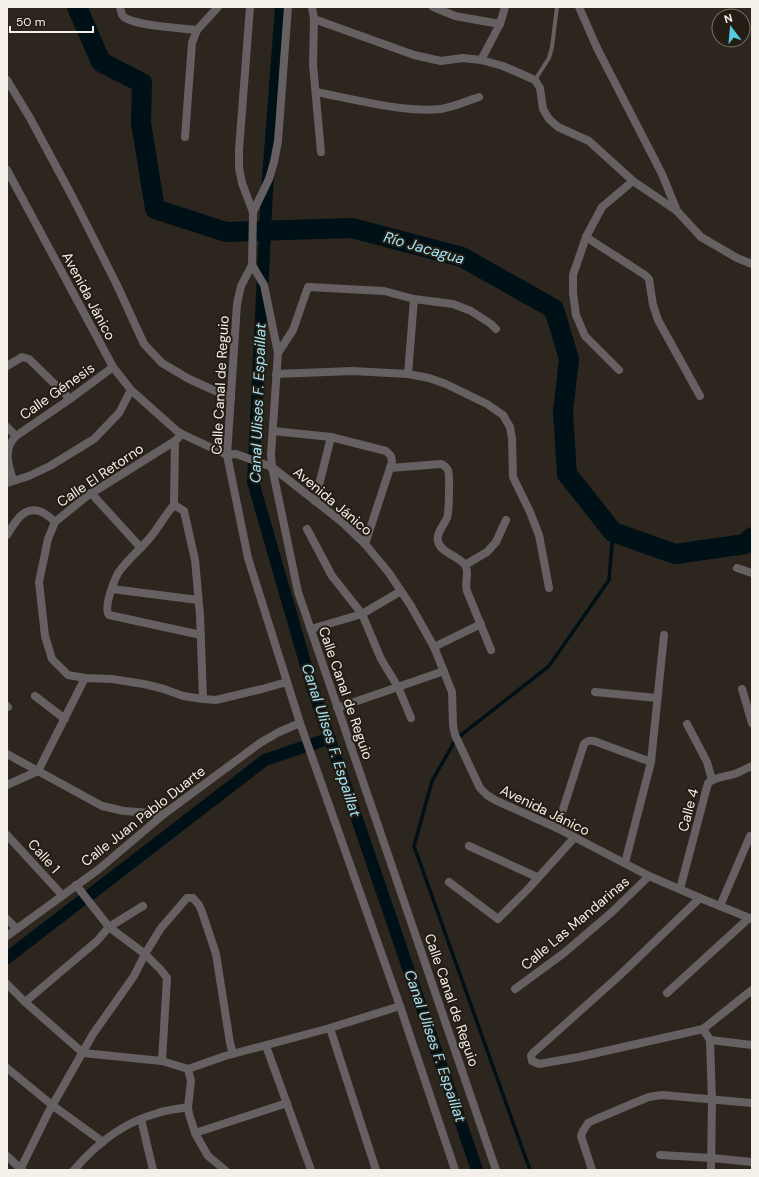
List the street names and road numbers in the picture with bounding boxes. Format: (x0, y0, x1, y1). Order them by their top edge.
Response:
street label: Avenida Jánico (58, 249, 120, 343)
street label: Calle Canal de Reguio (207, 315, 233, 455)
street label: Calle Génesis (16, 359, 98, 423)
street label: Calle El Retorno (53, 439, 147, 511)
street label: Avenida Jánico (290, 463, 376, 539)
street label: Calle Canal de Reguio (315, 624, 377, 762)
street label: Calle Juan Pablo Duarte (77, 762, 209, 870)
street label: Avenida Jánico (497, 781, 593, 839)
street label: Calle 4 (674, 786, 703, 834)
street label: Calle 1 (24, 835, 64, 877)
street label: Calle Las Mandarinas (517, 872, 633, 974)
street label: Calle Canal de Reguio (421, 931, 483, 1069)

